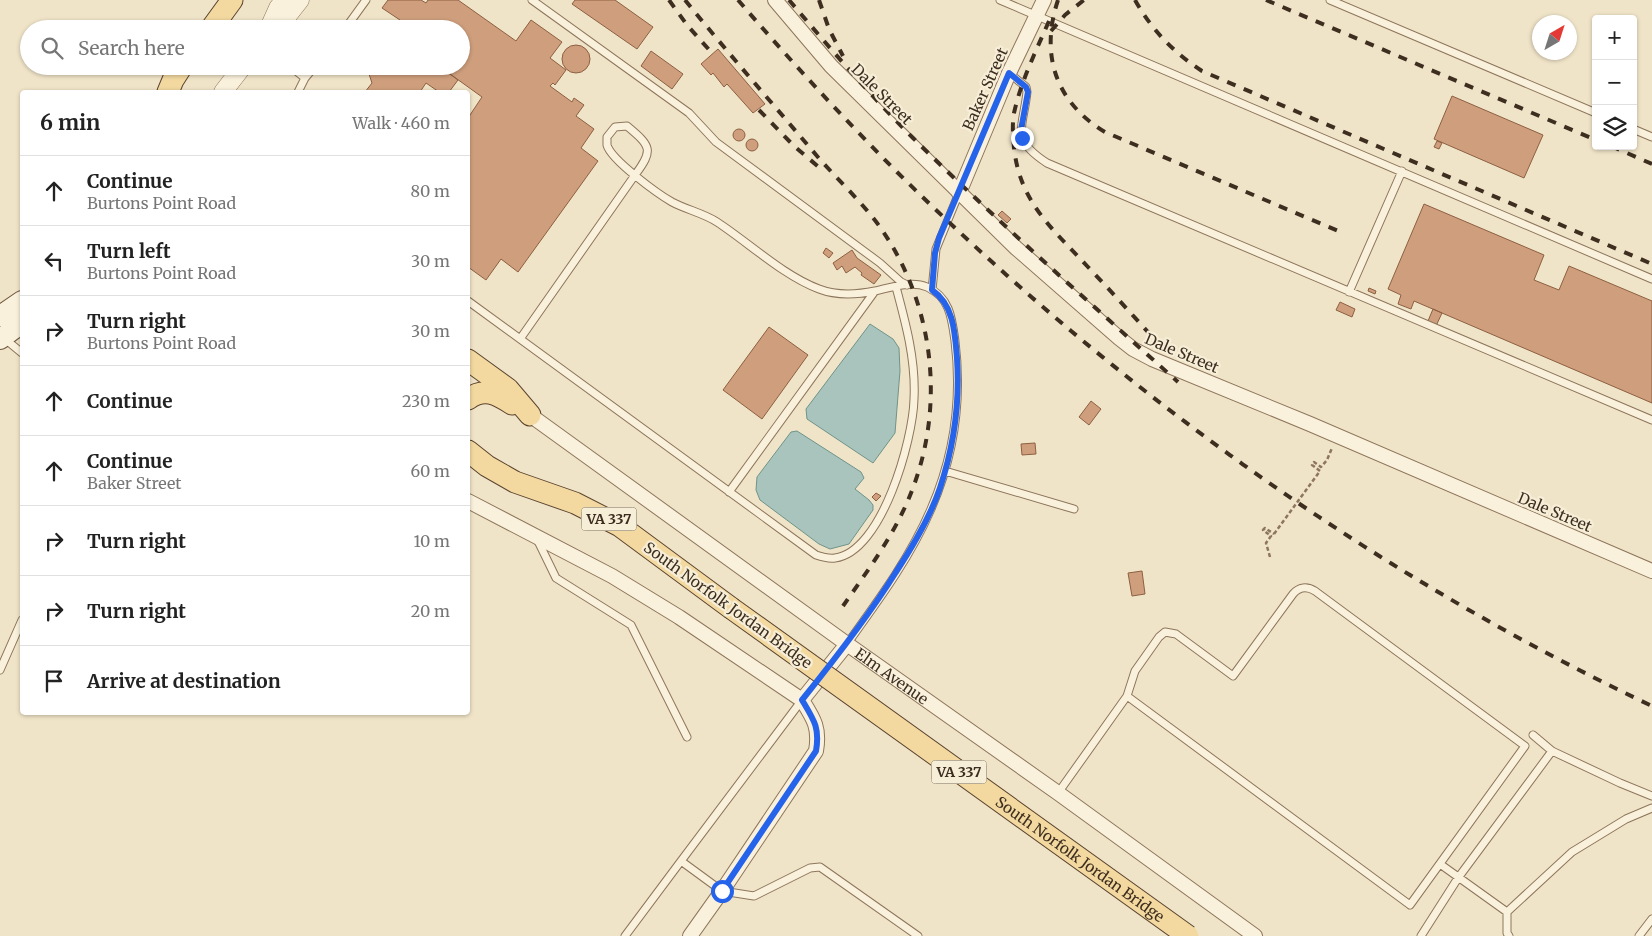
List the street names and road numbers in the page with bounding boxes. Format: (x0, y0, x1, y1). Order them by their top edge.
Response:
street label: Baker Street (958, 45, 1012, 133)
street label: Dale Street (848, 60, 917, 129)
street label: Dale Street (1142, 329, 1222, 377)
street label: Dale Street (1515, 488, 1595, 536)
road number: VA 337 (582, 508, 636, 530)
street label: South Norfolk Jordan Bridge (640, 538, 816, 673)
street label: Elm Avenue (851, 643, 932, 708)
road number: VA 337 (932, 760, 986, 784)
street label: South Norfolk Jordan Bridge (992, 792, 1169, 926)

